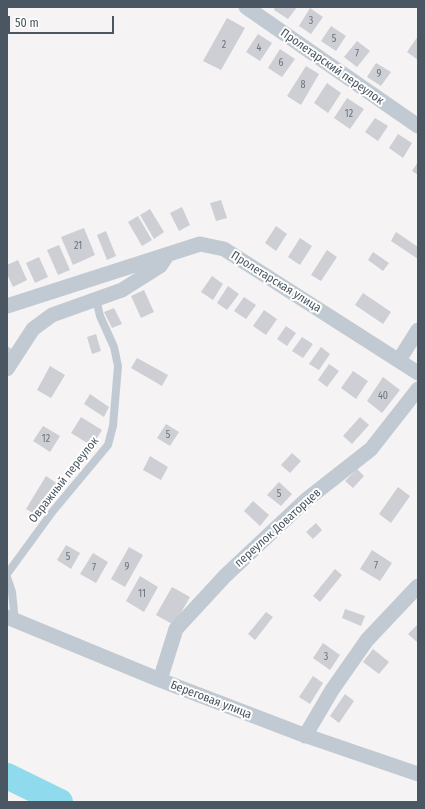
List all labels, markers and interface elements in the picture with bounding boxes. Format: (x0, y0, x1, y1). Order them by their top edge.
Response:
scale bar (10, 8, 116, 34)
house number: 3 (309, 15, 313, 27)
text: 50 m (15, 16, 39, 30)
street label: Пролетарский переулок (278, 26, 386, 108)
house number: 5 (332, 33, 336, 45)
house number: 2 (222, 39, 226, 51)
house number: 4 (257, 42, 261, 54)
house number: 7 (355, 48, 359, 60)
house number: 6 (279, 57, 283, 69)
house number: 9 (377, 68, 381, 80)
house number: 8 (301, 79, 305, 91)
house number: 12 (345, 108, 353, 120)
house number: 21 (74, 240, 82, 252)
street label: Пролетарская улица (228, 248, 324, 316)
house number: 40 (378, 390, 388, 402)
house number: 5 (166, 429, 170, 441)
house number: 12 (42, 433, 50, 445)
street label: Овражный переулок (26, 434, 102, 526)
street label: переулок Доваторцев (232, 486, 324, 570)
house number: 5 (277, 488, 281, 500)
house number: 5 (66, 551, 70, 563)
house number: 7 (374, 560, 378, 572)
house number: 9 (125, 561, 129, 573)
house number: 7 (92, 562, 96, 574)
house number: 11 (138, 588, 146, 600)
house number: 3 (324, 651, 328, 663)
street label: Береговая улица (168, 678, 254, 722)

